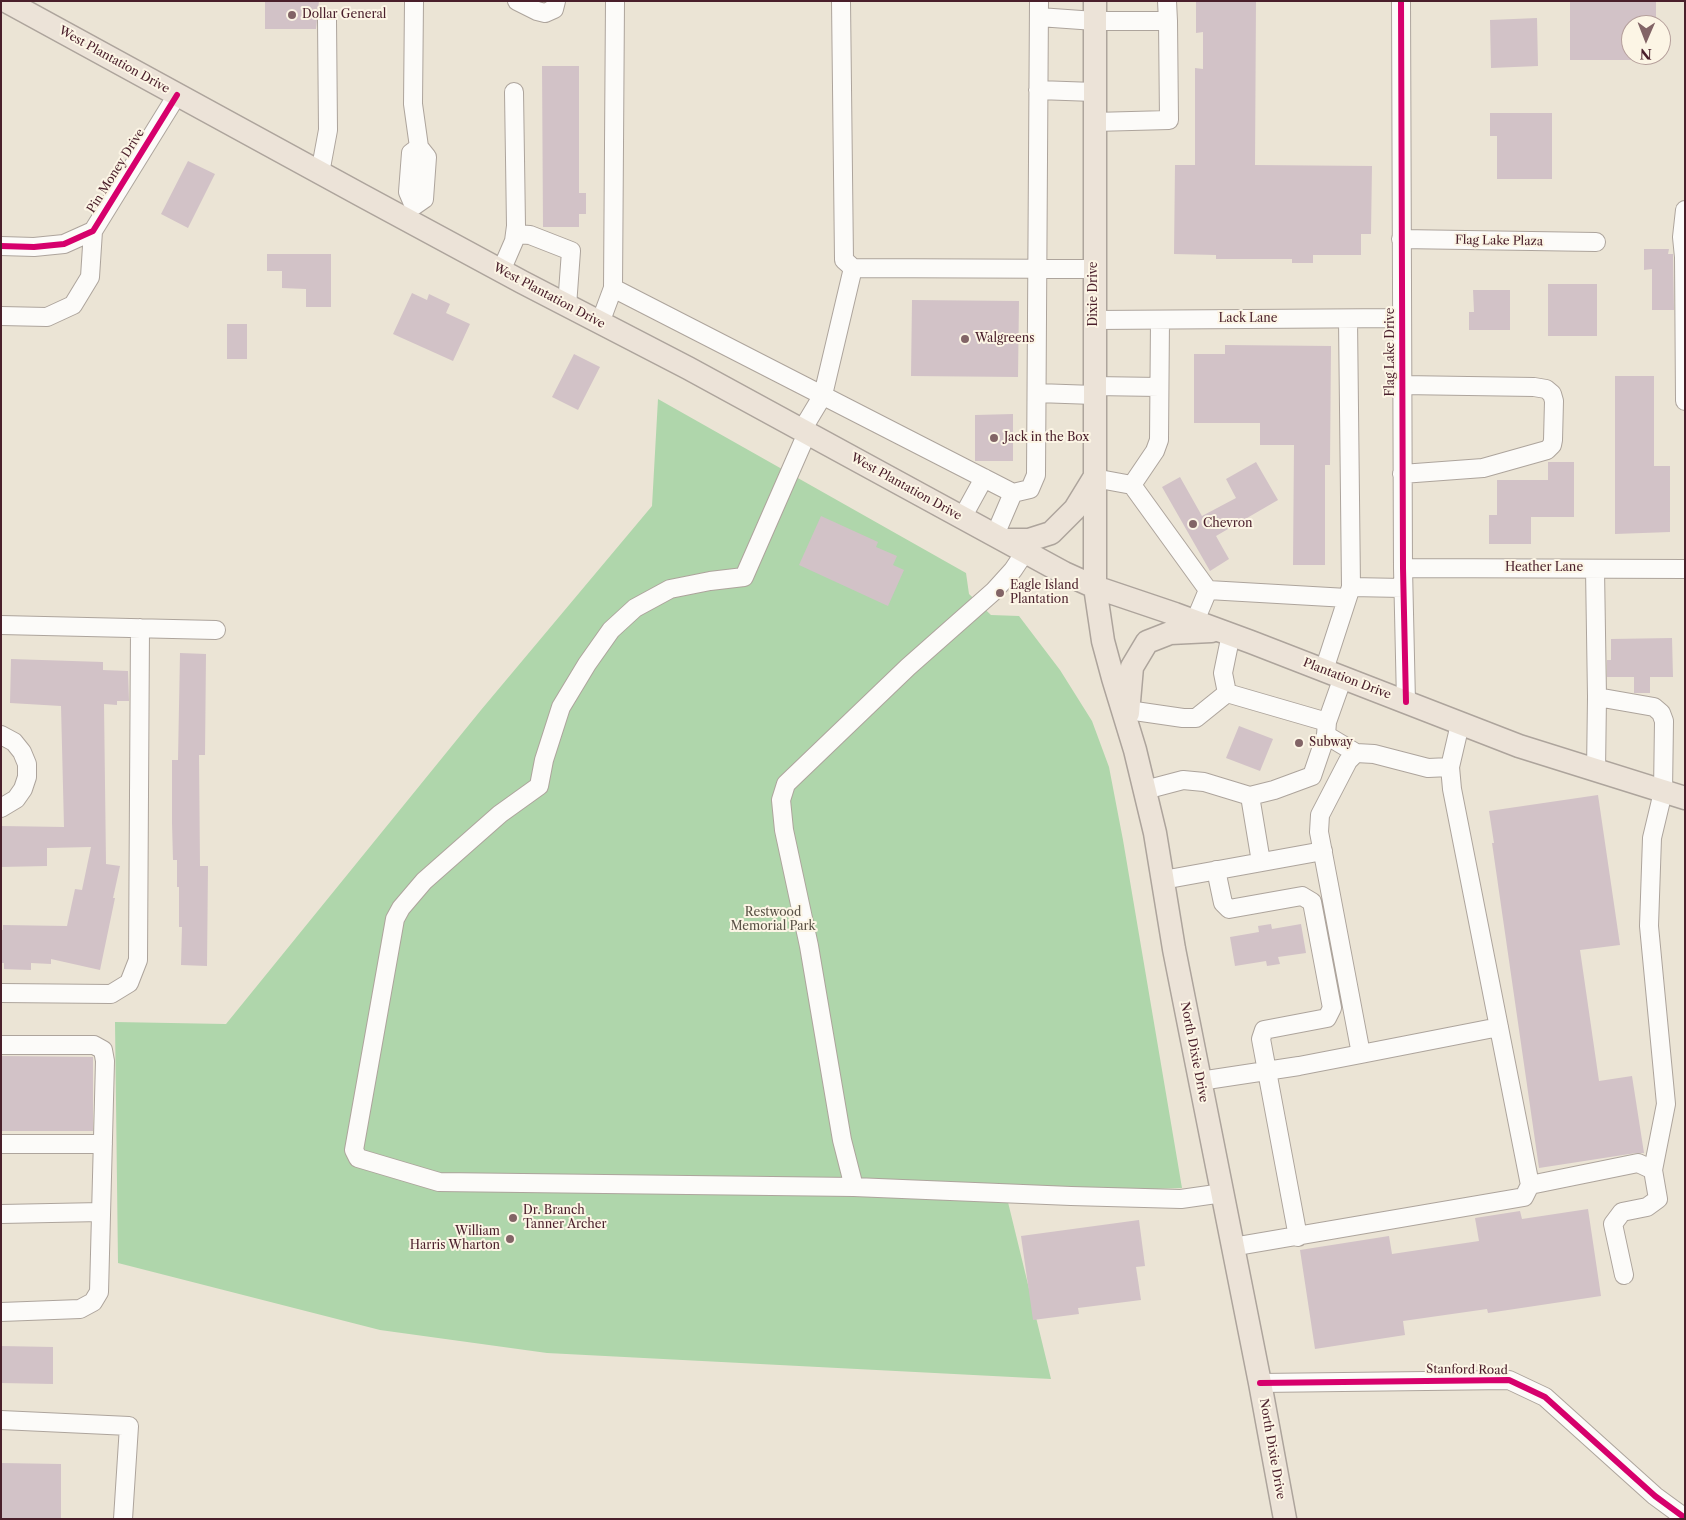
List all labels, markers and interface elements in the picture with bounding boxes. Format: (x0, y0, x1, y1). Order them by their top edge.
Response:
place label: Dollar General (302, 8, 386, 22)
marker: Dollar General (286, 9, 298, 21)
north arrow (1621, 15, 1671, 65)
street label: West Plantation Drive (56, 24, 172, 96)
text: N (1640, 45, 1652, 63)
street label: Pin Money Drive (84, 126, 148, 216)
street label: Flag Lake Plaza (1455, 233, 1543, 249)
street label: West Plantation Drive (491, 260, 607, 332)
street label: Dixie Drive (1087, 261, 1101, 327)
street label: Flag Lake Drive (1384, 308, 1398, 396)
street label: Lack Lane (1218, 312, 1278, 326)
place label: Walgreens (975, 332, 1034, 346)
marker: Walgreens (959, 333, 971, 345)
place label: Jack in the Box (1004, 431, 1089, 445)
marker: Jack in the Box (988, 432, 1000, 444)
street label: West Plantation Drive (848, 451, 964, 523)
place label: Chevron (1203, 517, 1253, 531)
marker: Chevron (1187, 518, 1199, 530)
street label: Heather Lane (1505, 561, 1583, 575)
place label: Eagle Island Plantation (1010, 579, 1079, 607)
marker: Eagle Island Plantation (994, 587, 1006, 599)
street label: Plantation Drive (1301, 656, 1393, 702)
place label: Subway (1309, 736, 1353, 750)
marker: Subway (1293, 737, 1305, 749)
park label: Restwood Memorial Park (731, 906, 815, 934)
street label: North Dixie Drive (1177, 1001, 1211, 1103)
place label: Dr. Branch Tanner Archer (523, 1204, 607, 1232)
marker: Dr. Branch Tanner Archer (507, 1212, 519, 1224)
place label: William Harris Wharton (410, 1225, 500, 1253)
marker: William Harris Wharton (504, 1233, 516, 1245)
street label: Stanford Road (1426, 1362, 1508, 1378)
street label: North Dixie Drive (1256, 1397, 1288, 1501)

